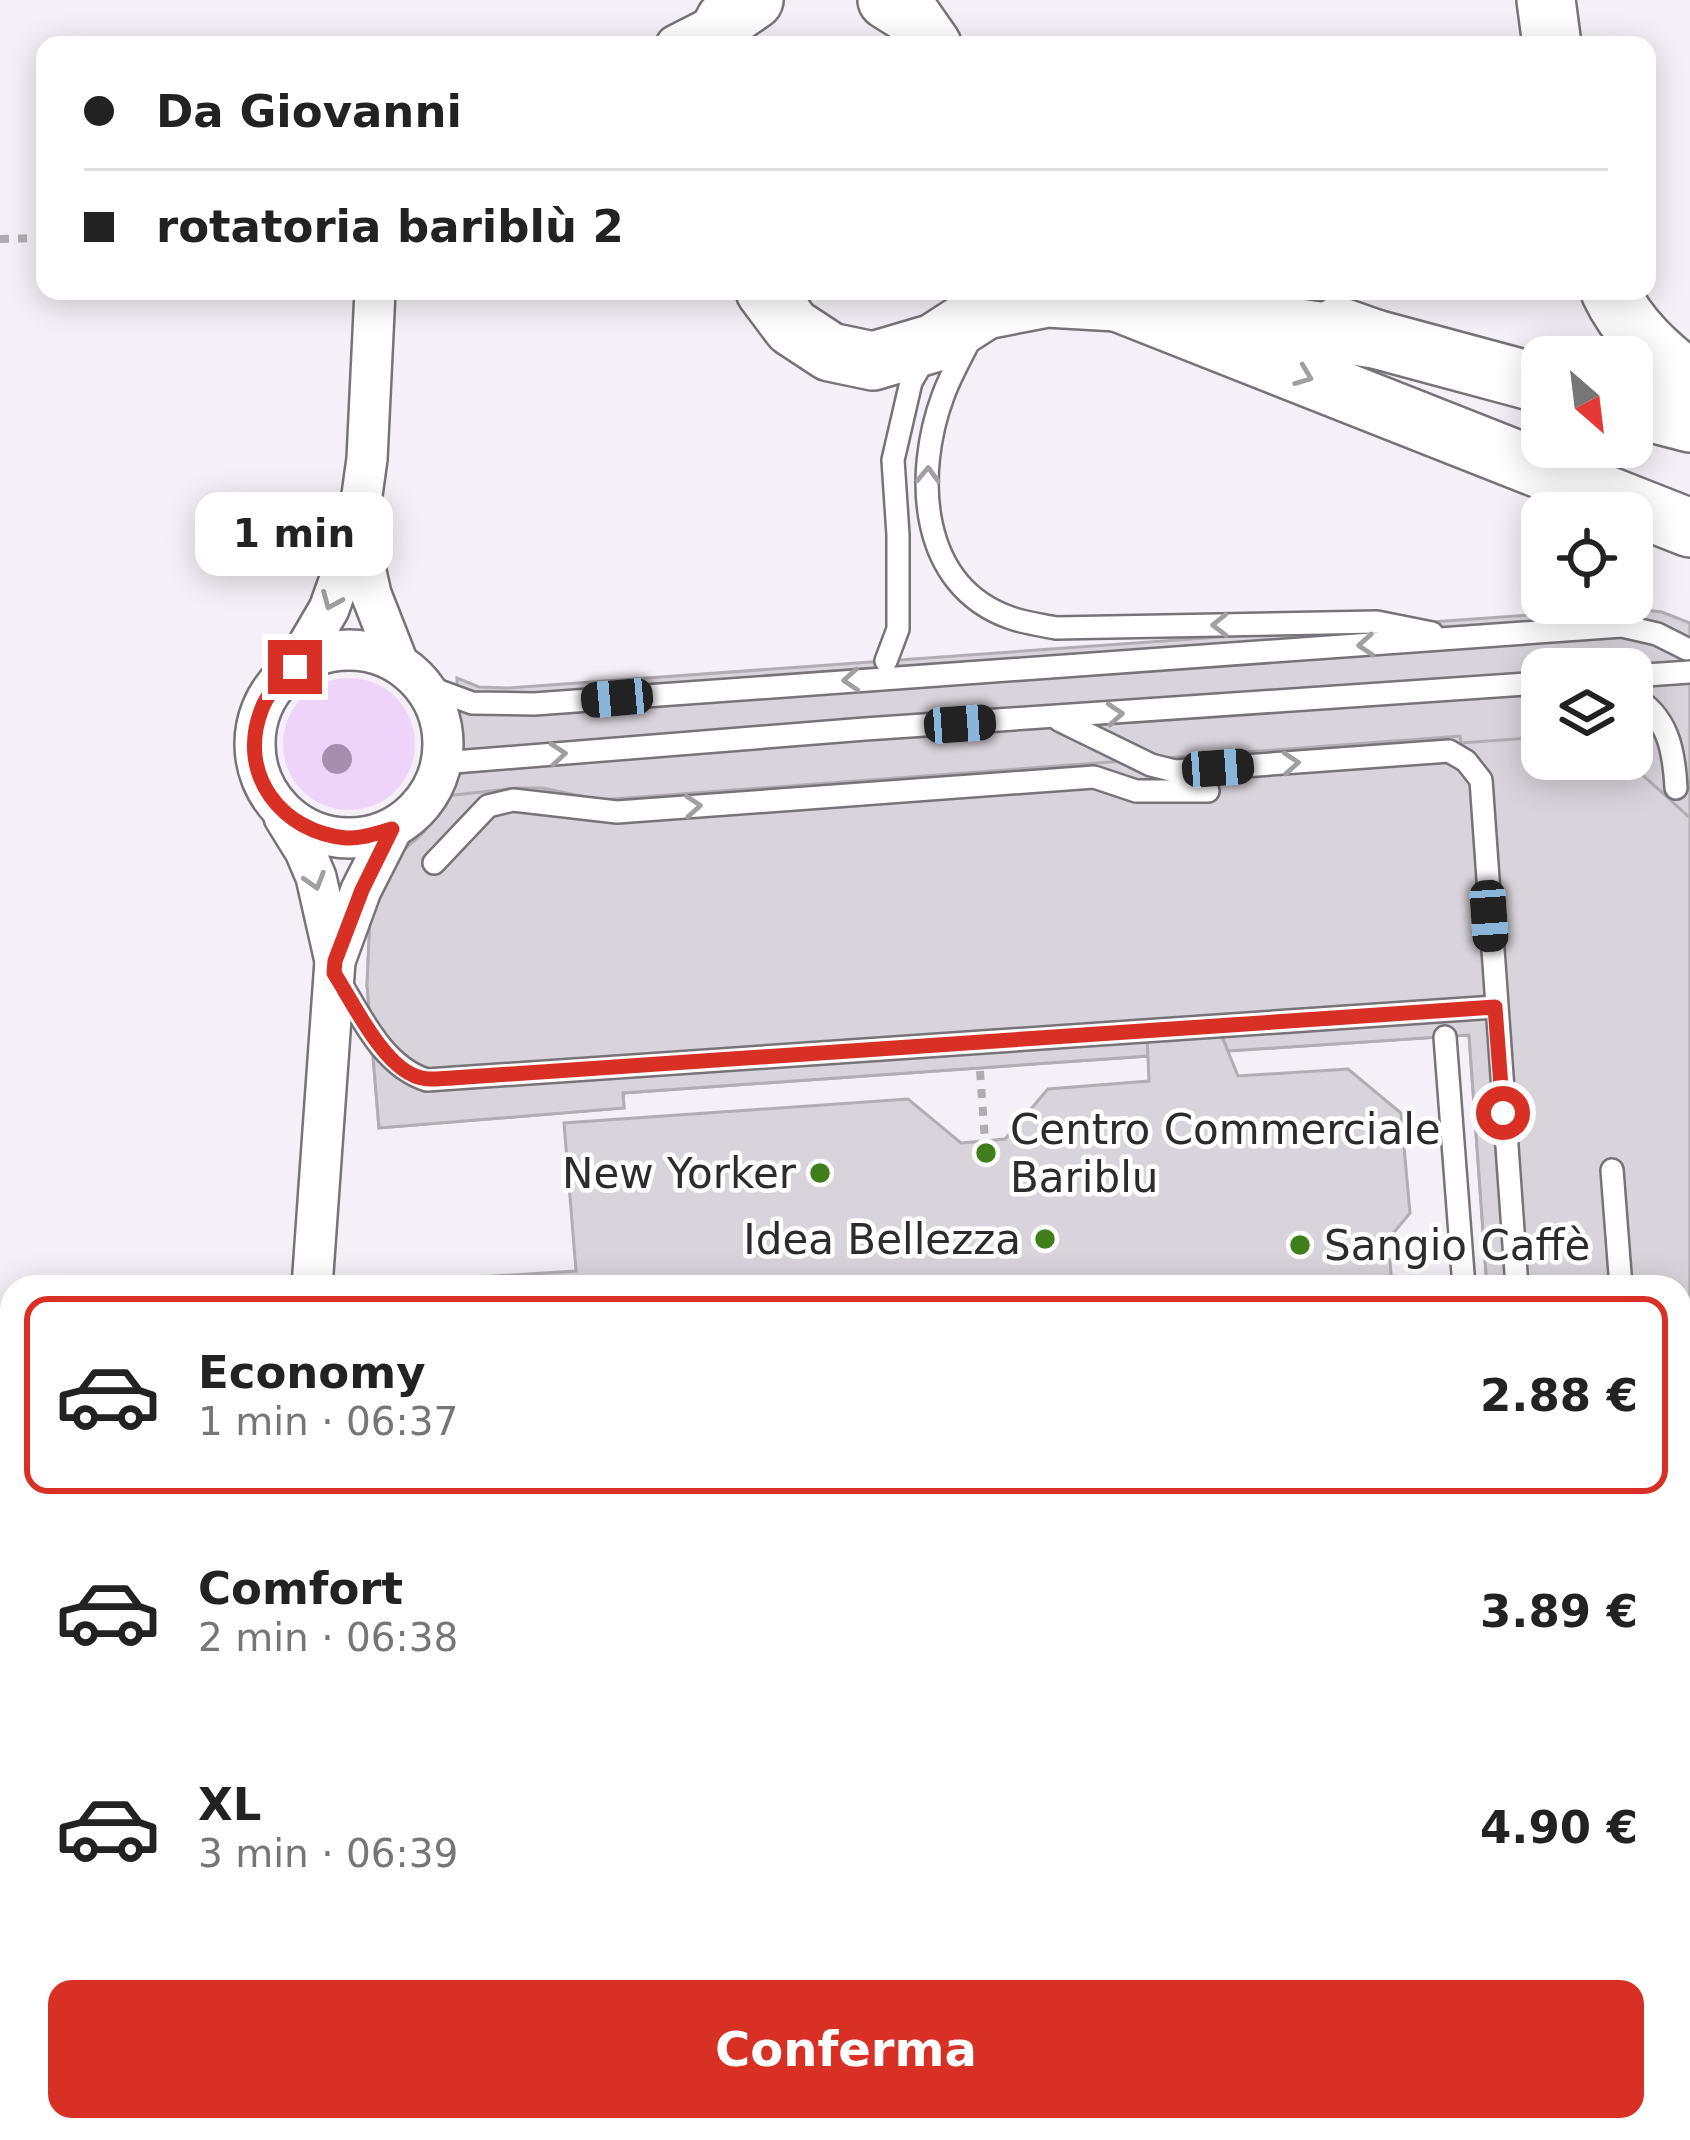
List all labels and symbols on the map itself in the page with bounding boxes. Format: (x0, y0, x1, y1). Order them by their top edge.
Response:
north arrow (1521, 336, 1653, 468)
one-way arrow (1292, 361, 1313, 386)
one-way arrow (915, 465, 941, 484)
callout: 1 min (196, 493, 394, 577)
one-way arrow (321, 589, 345, 610)
one-way arrow (1210, 611, 1229, 637)
one-way arrow (1356, 632, 1375, 658)
route end (268, 640, 322, 694)
one-way arrow (841, 666, 860, 692)
car (580, 677, 654, 719)
one-way arrow (1106, 701, 1125, 727)
car (923, 704, 997, 744)
one-way arrow (549, 742, 568, 767)
car (1181, 748, 1255, 788)
one-way arrow (1282, 750, 1301, 776)
one-way arrow (684, 794, 703, 820)
one-way arrow (301, 870, 326, 891)
car (1469, 879, 1509, 953)
route start (1476, 1086, 1530, 1140)
place label: Centro Commerciale Bariblu (1010, 1105, 1441, 1202)
marker: Centro Commerciale Bariblu (973, 1140, 999, 1166)
place label: New Yorker (562, 1149, 797, 1198)
marker: New Yorker (807, 1160, 833, 1186)
place label: Idea Bellezza (743, 1215, 1021, 1264)
place label: Sangio Caffè (1324, 1221, 1590, 1270)
marker: Idea Bellezza (1032, 1226, 1058, 1252)
marker: Sangio Caffè (1287, 1232, 1313, 1258)

